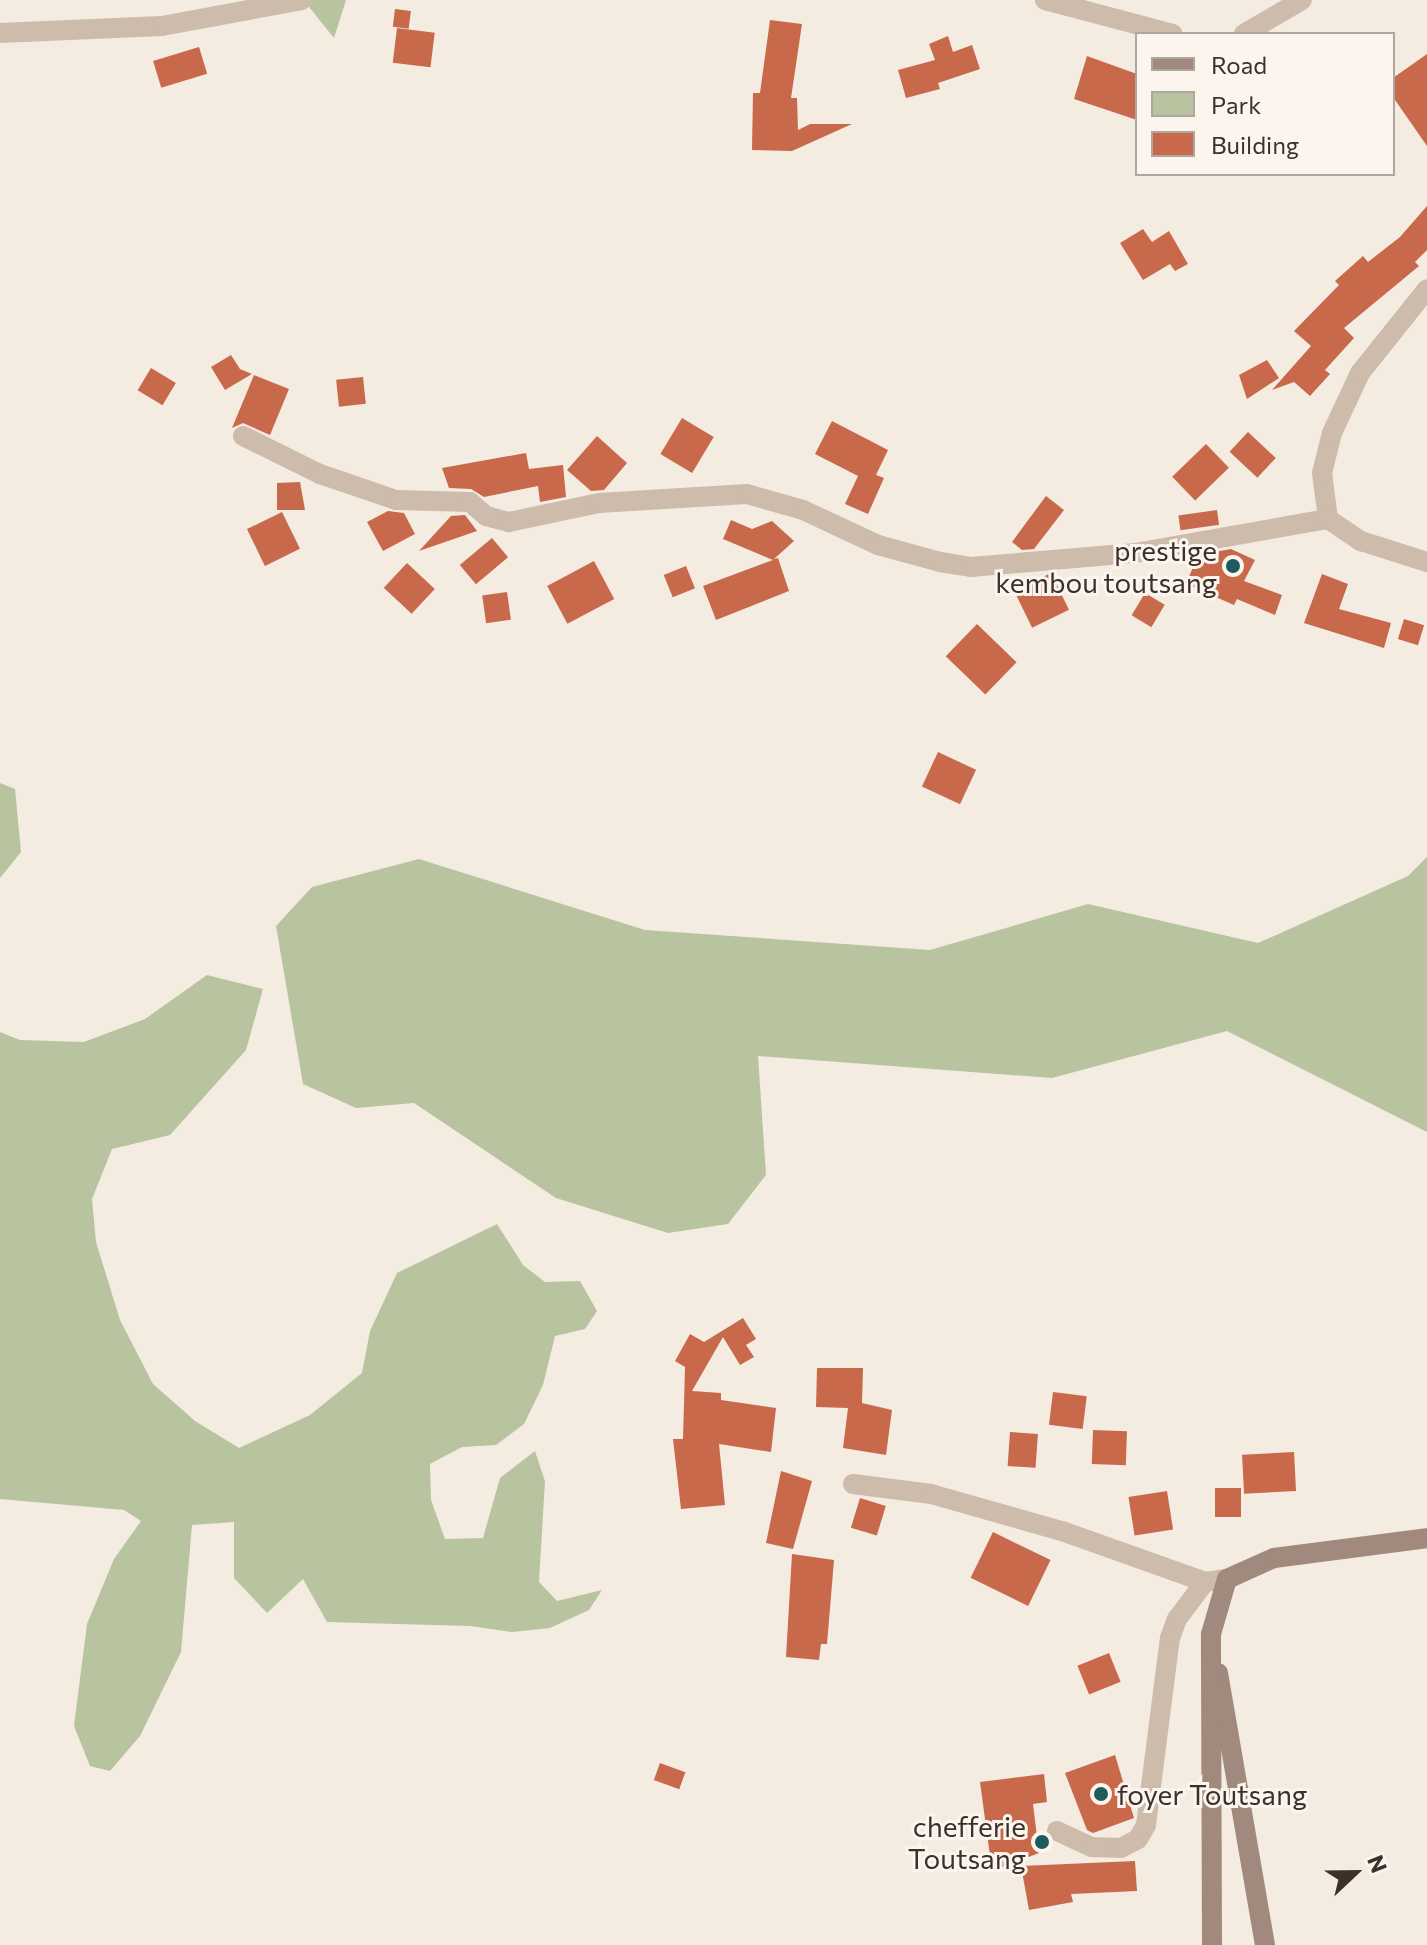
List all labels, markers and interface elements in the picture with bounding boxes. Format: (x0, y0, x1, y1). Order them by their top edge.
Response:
legend (1135, 32, 1395, 176)
text: Road (1211, 50, 1267, 79)
text: Park (1211, 90, 1261, 119)
text: Building (1211, 130, 1299, 159)
place label: prestige kembou toutsang (995, 533, 1217, 599)
marker: prestige kembou toutsang (1224, 557, 1242, 575)
place label: foyer Toutsang (1117, 1777, 1307, 1811)
marker: foyer Toutsang (1092, 1785, 1110, 1803)
place label: chefferie Toutsang (908, 1809, 1026, 1875)
marker: chefferie Toutsang (1033, 1833, 1051, 1851)
north arrow (1315, 1833, 1395, 1913)
text: N (1362, 1851, 1393, 1877)

